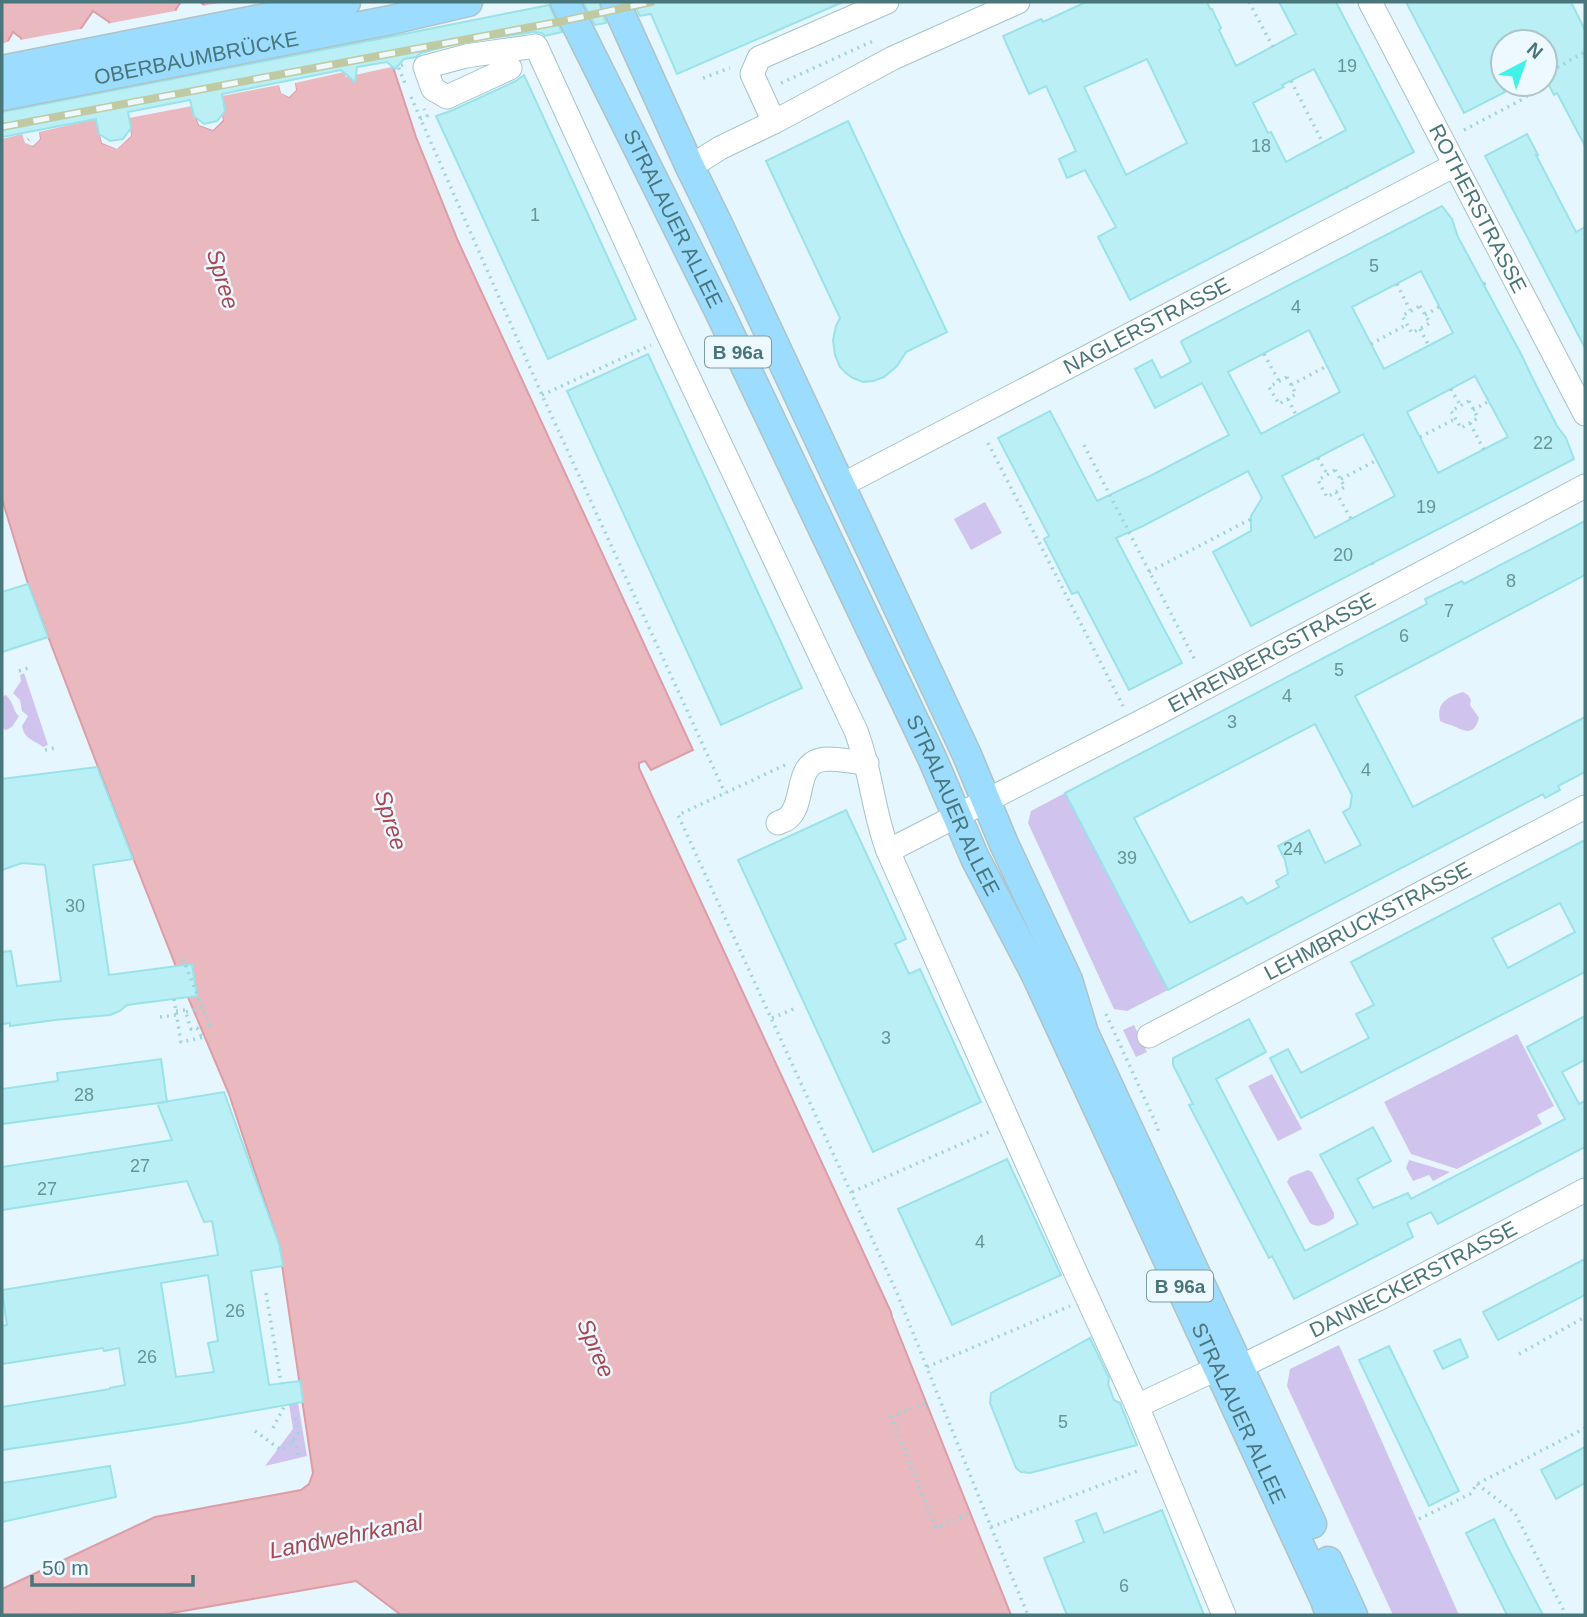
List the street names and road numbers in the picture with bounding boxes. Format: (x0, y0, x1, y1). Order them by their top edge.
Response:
street label: OBERBAUMBRÜCKE (92, 26, 300, 89)
street label: ROTHERSTRASSE (1425, 120, 1532, 296)
street label: STRALAUER ALLEE (619, 125, 727, 311)
street label: NAGLERSTRASSE (1059, 273, 1234, 378)
road number: B 96a (705, 336, 771, 368)
street label: EHRENBERGSTRASSE (1164, 588, 1379, 717)
street label: STRALAUER ALLEE (902, 711, 1005, 899)
street label: LEHMBRUCKSTRASSE (1260, 857, 1475, 984)
street label: DANNECKERSTRASSE (1306, 1216, 1520, 1342)
road number: B 96a (1147, 1270, 1213, 1302)
street label: STRALAUER ALLEE (1187, 1319, 1291, 1507)

